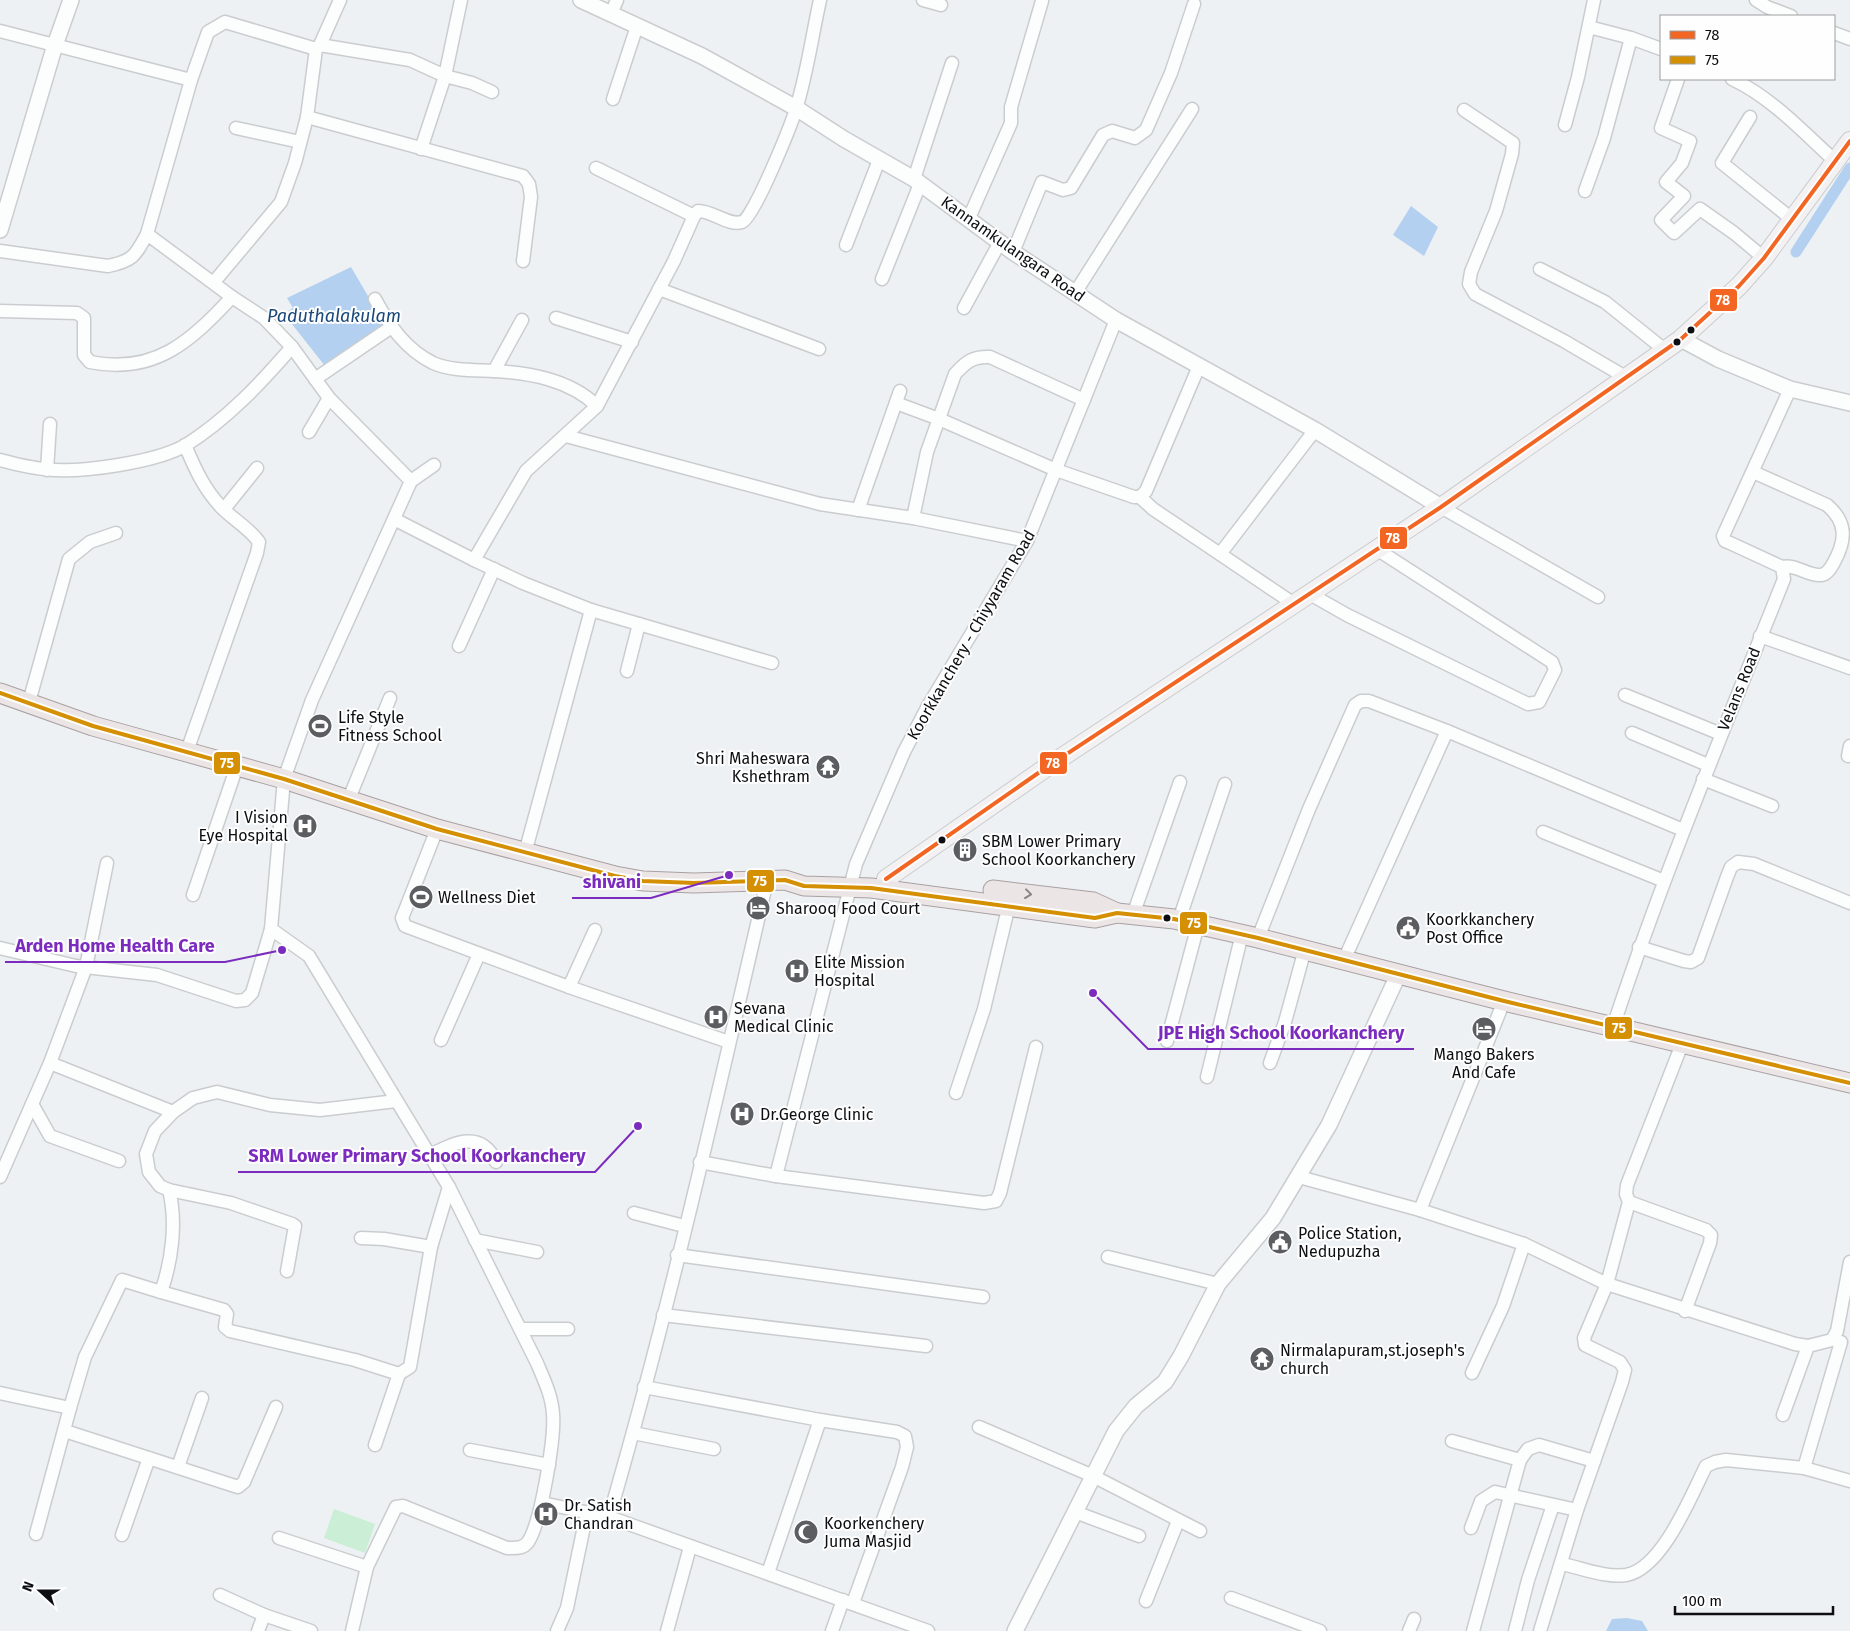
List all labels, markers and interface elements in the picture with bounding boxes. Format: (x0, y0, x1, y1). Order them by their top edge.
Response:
legend (1660, 15, 1835, 80)
text: 78 (1705, 26, 1720, 44)
text: 75 (1705, 51, 1719, 69)
street label: Kannamkulangara Road (937, 192, 1089, 306)
line badge: 78 (1709, 288, 1738, 312)
text: 78 (1716, 292, 1730, 309)
water label: Paduthalakulam (267, 305, 401, 327)
unlabelled marker (1686, 325, 1696, 335)
unlabelled marker (1672, 337, 1682, 347)
line badge: 78 (1379, 526, 1408, 550)
street label: Koorkkanchery - Chiyyaram Road (903, 527, 1039, 743)
text: 78 (1386, 530, 1400, 547)
street label: Velans Road (1714, 644, 1764, 734)
place label: Life Style Fitness School (338, 708, 442, 745)
sports icon: Life Style Fitness School (307, 713, 333, 739)
place label: Shri Maheswara Kshethram (696, 749, 810, 786)
line badge: 75 (213, 751, 241, 775)
line badge: 78 (1039, 751, 1068, 775)
temple icon: Shri Maheswara Kshethram (815, 754, 841, 780)
text: 75 (220, 755, 234, 772)
text: 78 (1046, 755, 1060, 772)
place label: I Vision Eye Hospital (198, 808, 288, 845)
hospital icon: I Vision Eye Hospital (292, 813, 318, 839)
place label: SBM Lower Primary School Koorkanchery (982, 832, 1135, 869)
unlabelled marker (937, 835, 947, 845)
building icon: SBM Lower Primary School Koorkanchery (952, 837, 978, 863)
callout: shivani (572, 865, 651, 898)
line badge: 75 (746, 869, 775, 893)
text: shivani (583, 871, 641, 893)
text: 75 (753, 873, 767, 890)
sports icon: Wellness Diet (408, 884, 434, 910)
place label: Wellness Diet (438, 888, 536, 907)
one-way arrow (1024, 888, 1032, 899)
hotel icon: Sharooq Food Court (745, 895, 771, 921)
place label: Sharooq Food Court (776, 899, 920, 918)
place label: Koorkkanchery Post Office (1426, 910, 1534, 947)
line badge: 75 (1179, 911, 1208, 935)
unlabelled marker (1162, 913, 1172, 923)
text: 75 (1187, 915, 1201, 932)
public building icon: Koorkkanchery Post Office (1395, 915, 1421, 941)
callout: Arden Home Health Care (5, 929, 225, 962)
text: Arden Home Health Care (14, 935, 215, 957)
place label: Elite Mission Hospital (814, 953, 905, 990)
hospital icon: Elite Mission Hospital (784, 958, 810, 984)
place label: Sevana Medical Clinic (734, 999, 834, 1036)
hospital icon: Sevana Medical Clinic (703, 1004, 729, 1030)
callout: JPE High School Koorkanchery (1148, 1016, 1414, 1049)
hotel icon: Mango Bakers And Cafe (1471, 1016, 1497, 1042)
line badge: 75 (1604, 1016, 1633, 1040)
text: 75 (1612, 1020, 1626, 1037)
text: JPE High School Koorkanchery (1157, 1022, 1405, 1044)
place label: Mango Bakers And Cafe (1434, 1045, 1534, 1082)
hospital icon: Dr.George Clinic (729, 1101, 755, 1127)
place label: Dr.George Clinic (760, 1105, 874, 1124)
callout: SRM Lower Primary School Koorkanchery (238, 1139, 595, 1172)
text: SRM Lower Primary School Koorkanchery (248, 1145, 586, 1167)
place label: Police Station, Nedupuzha (1298, 1224, 1402, 1261)
public building icon: Police Station, Nedupuzha (1267, 1229, 1293, 1255)
place label: Nirmalapuram,st.joseph's church (1280, 1341, 1465, 1378)
temple icon: Nirmalapuram,st.joseph's church (1249, 1346, 1275, 1372)
place label: Dr. Satish Chandran (564, 1496, 634, 1533)
hospital icon: Dr. Satish Chandran (533, 1501, 559, 1527)
place label: Koorkenchery Juma Masjid (824, 1514, 924, 1551)
mosque icon: Koorkenchery Juma Masjid (793, 1519, 819, 1545)
north arrow (15, 1566, 65, 1616)
text: N (19, 1579, 38, 1594)
scale bar (1675, 1584, 1832, 1616)
text: 100 m (1682, 1592, 1722, 1610)

